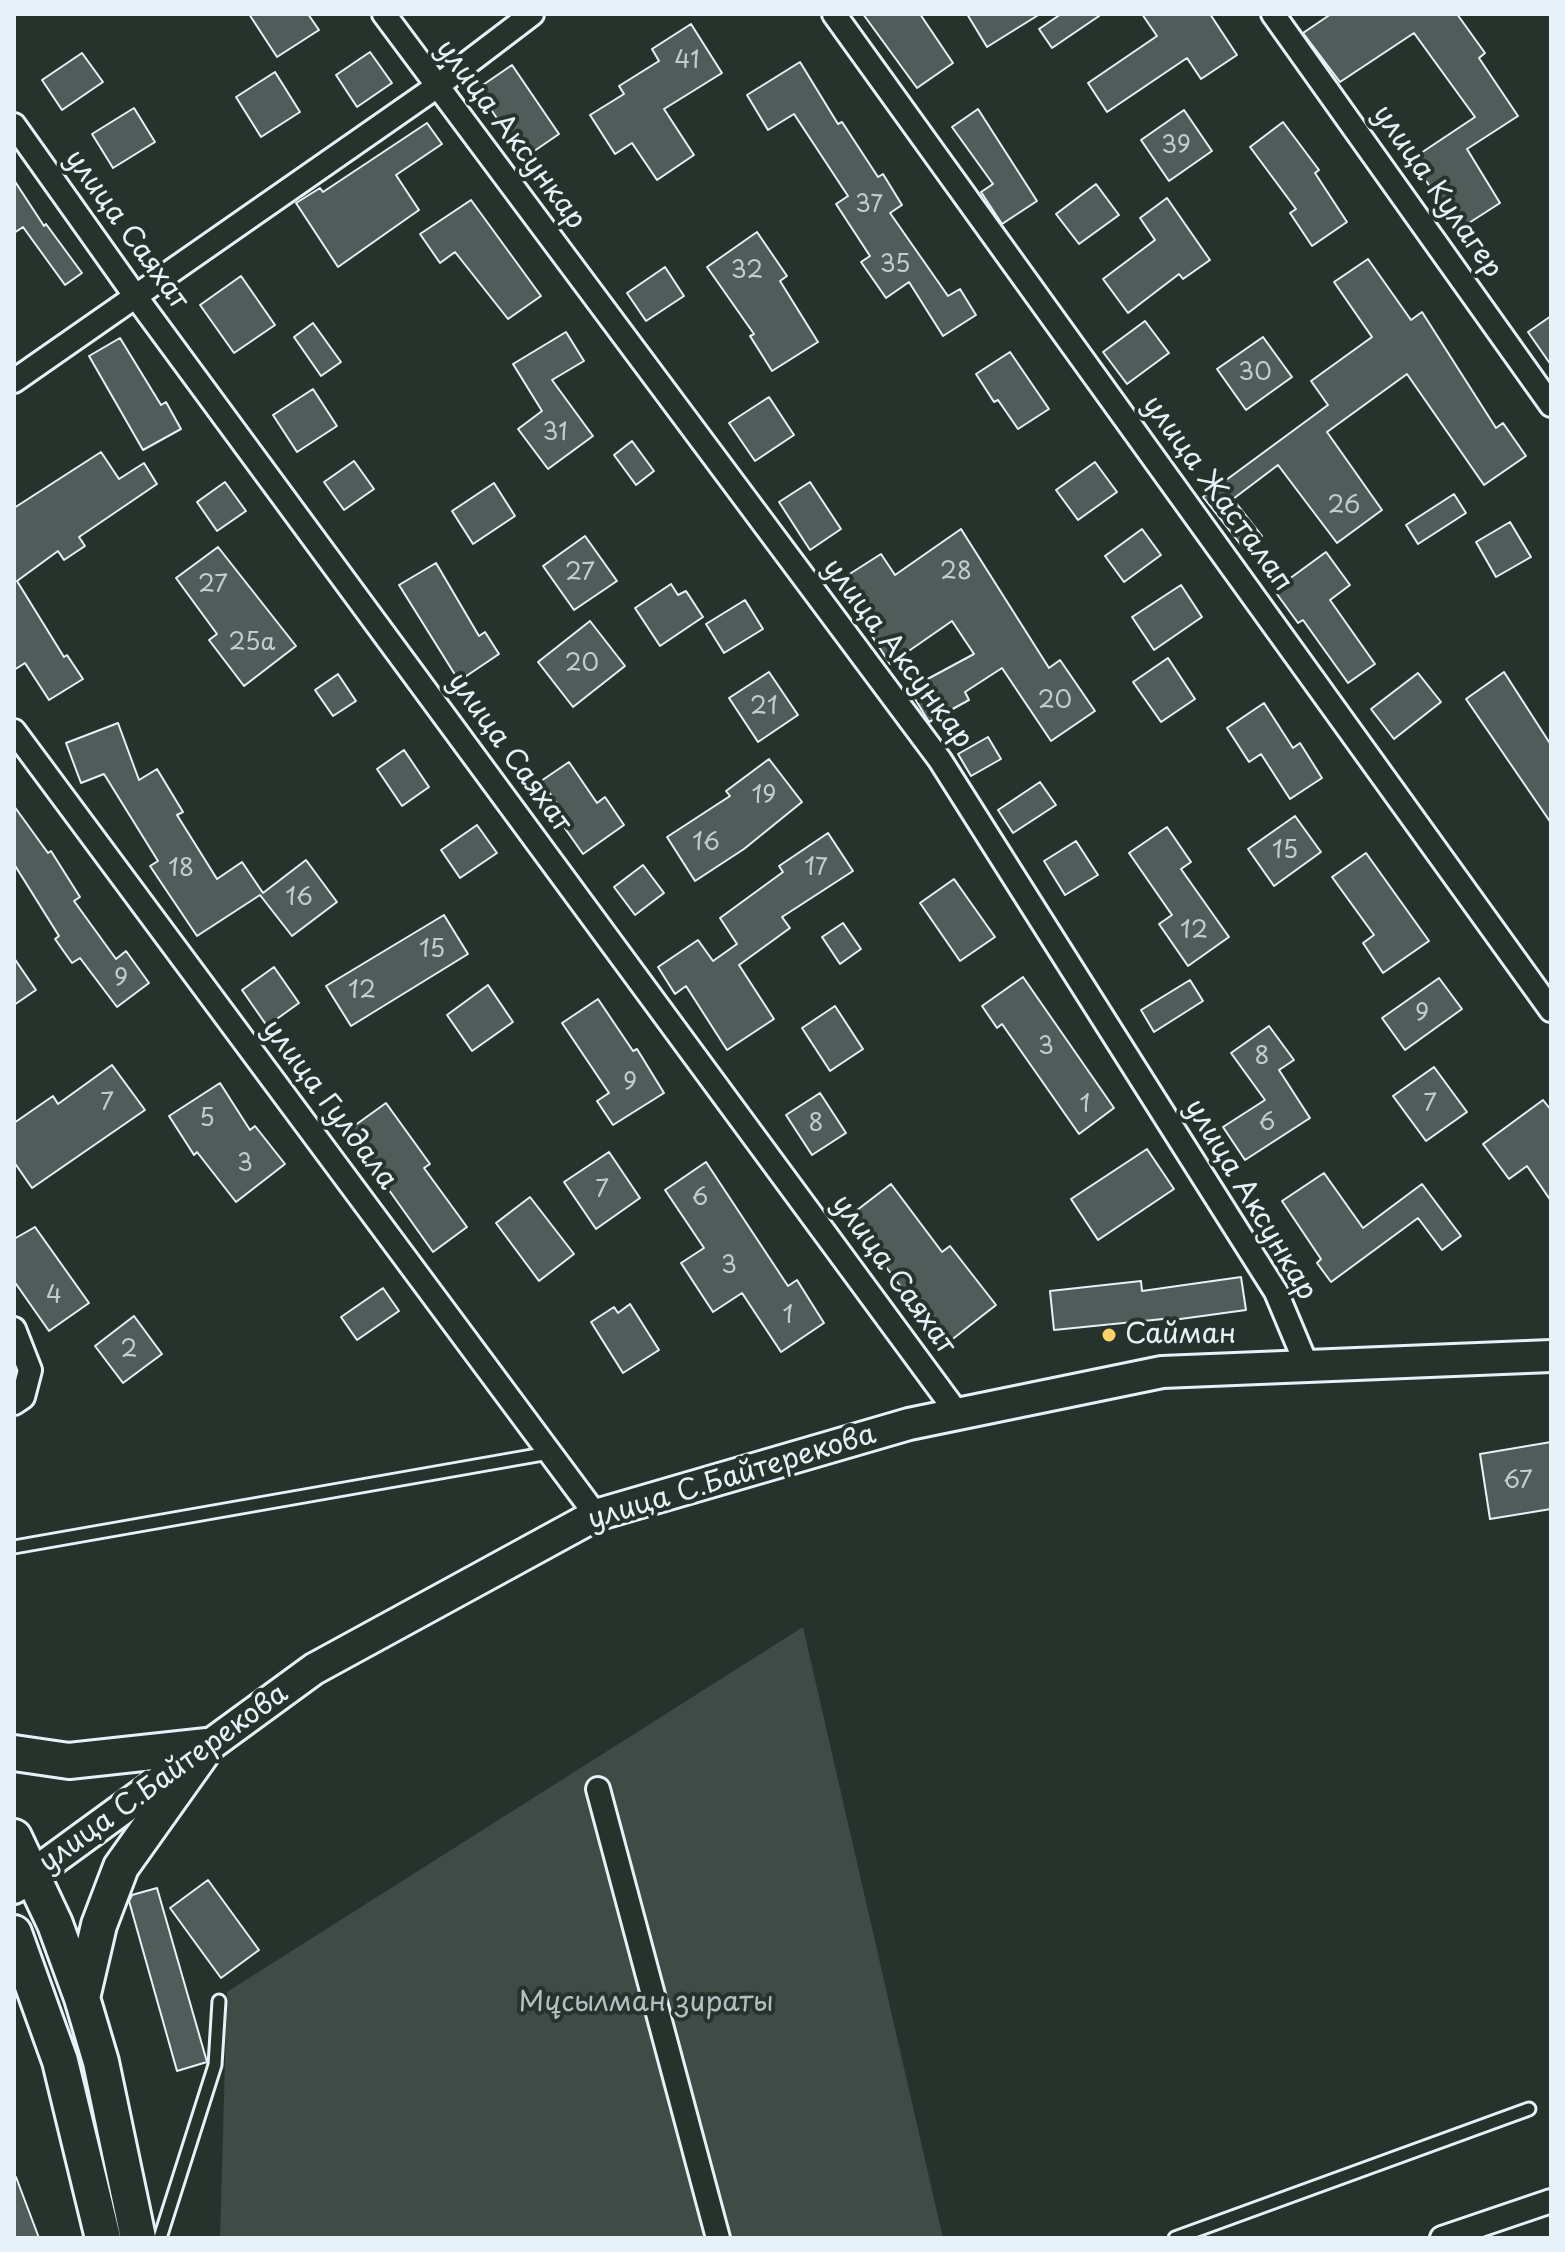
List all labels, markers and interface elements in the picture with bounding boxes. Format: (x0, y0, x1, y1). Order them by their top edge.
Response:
street label: улица Аксункар (428, 34, 592, 236)
house number: 41 (674, 47, 700, 75)
street label: улица Кулагер (1365, 99, 1509, 285)
house number: 39 (1161, 132, 1191, 160)
street label: улица Саяхат (57, 144, 195, 316)
house number: 37 (855, 191, 883, 219)
house number: 35 (880, 251, 910, 279)
house number: 32 (731, 257, 763, 285)
house number: 30 (1238, 359, 1272, 387)
street label: улица Жасталап (1135, 390, 1299, 598)
house number: 31 (542, 419, 568, 447)
house number: 26 (1328, 492, 1360, 520)
street label: улица Аксункар (815, 553, 979, 755)
house number: 28 (940, 558, 972, 586)
house number: 27 (565, 559, 595, 587)
house number: 27 (198, 571, 228, 599)
house number: 25а (229, 629, 275, 657)
house number: 20 (565, 650, 599, 678)
street label: улица Саяхат (440, 667, 578, 839)
house number: 20 (1038, 687, 1072, 715)
house number: 21 (750, 693, 778, 721)
house number: 19 (752, 782, 776, 810)
house number: 16 (692, 829, 720, 857)
house number: 15 (1272, 837, 1298, 865)
house number: 17 (804, 854, 828, 882)
house number: 18 (168, 855, 194, 883)
house number: 16 (285, 884, 313, 912)
house number: 12 (1180, 917, 1208, 945)
house number: 15 (419, 936, 445, 964)
house number: 9 (114, 965, 128, 993)
house number: 12 (348, 977, 376, 1005)
house number: 9 (1415, 1000, 1429, 1028)
street label: улица Гулдала (254, 1014, 404, 1196)
house number: 3 (1038, 1033, 1054, 1061)
house number: 8 (1255, 1043, 1269, 1071)
house number: 9 (623, 1069, 637, 1097)
house number: 7 (100, 1089, 114, 1117)
house number: 7 (1423, 1090, 1437, 1118)
house number: 1 (1080, 1091, 1090, 1119)
street label: улица Аксункар (1177, 1093, 1323, 1307)
house number: 5 (199, 1105, 215, 1133)
house number: 6 (1259, 1109, 1275, 1137)
house number: 8 (809, 1110, 823, 1138)
house number: 3 (237, 1150, 253, 1178)
house number: 7 (595, 1176, 609, 1204)
house number: 6 (692, 1184, 708, 1212)
street label: улица Саяхат (824, 1189, 962, 1361)
house number: 3 (721, 1252, 737, 1280)
house number: 4 (46, 1282, 62, 1310)
house number: 1 (783, 1302, 793, 1330)
place label: Сайман (1125, 1318, 1236, 1352)
marker: Сайман (1100, 1326, 1118, 1344)
house number: 2 (121, 1336, 137, 1364)
street label: улица С.Байтерекова (584, 1418, 880, 1538)
house number: 67 (1503, 1467, 1533, 1495)
street label: улица С.Байтерекова (33, 1677, 295, 1881)
park label: Мұсылман зираты (518, 1986, 774, 2020)

